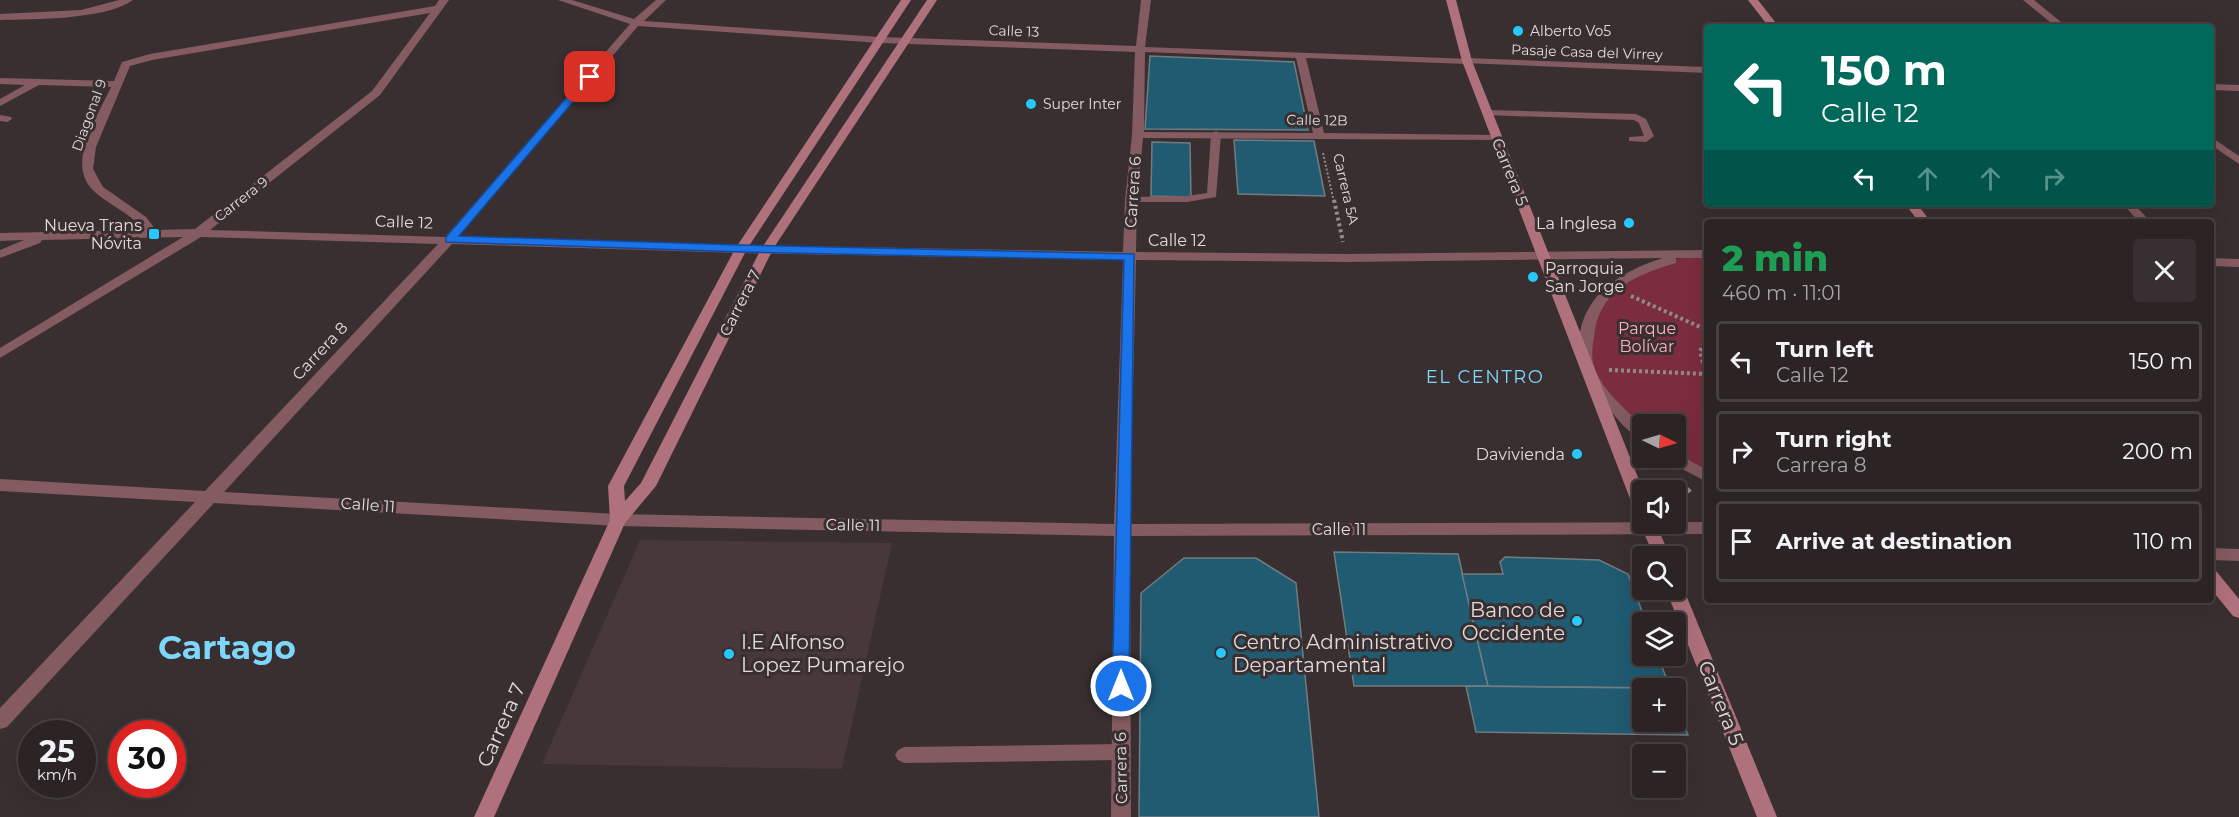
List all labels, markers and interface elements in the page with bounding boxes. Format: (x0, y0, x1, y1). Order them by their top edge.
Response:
street label: Calle 13 (988, 21, 1040, 41)
place label: Alberto Vo5 (1530, 22, 1611, 40)
marker: Alberto Vo5 (1511, 24, 1525, 38)
street label: Pasaje Casa del Virrey (1511, 40, 1663, 64)
text: 150 m (1821, 44, 1947, 96)
icon: left (1722, 48, 1800, 126)
pin (564, 51, 615, 102)
icon: arrive (573, 60, 606, 93)
street label: Diagonal 9 (68, 76, 110, 154)
place label: Super Inter (1043, 95, 1122, 113)
text: Calle 12 (1821, 96, 1919, 129)
marker: Super Inter (1024, 97, 1038, 111)
street label: Calle 12B (1286, 110, 1348, 130)
street label: Carrera 5 (1488, 135, 1532, 209)
street label: Carrera 5A (1329, 152, 1363, 227)
street label: Carrera 6 (1121, 155, 1145, 229)
icon: left (1848, 162, 1881, 195)
icon: ahead (1911, 162, 1944, 195)
icon: ahead (1974, 162, 2007, 195)
icon: right (2037, 162, 2070, 195)
street label: Carrera 9 (211, 173, 271, 225)
street label: Calle 12 (375, 211, 433, 233)
place label: La Inglesa (1536, 214, 1617, 233)
place label: Nueva Trans Nóvita (44, 216, 142, 253)
marker: La Inglesa (1622, 216, 1636, 230)
marker: Nueva Trans Nóvita (147, 227, 161, 241)
street label: Calle 12 (1148, 231, 1206, 250)
text: 2 min (1722, 236, 1828, 280)
button: close (2133, 239, 2196, 302)
place label: Parroquia San Jorge (1545, 259, 1624, 296)
street label: Carrera 7 (715, 267, 765, 339)
marker: Parroquia San Jorge (1526, 270, 1540, 284)
text: 460 m · 11:01 (1722, 281, 1842, 305)
street label: Carrera 8 (288, 318, 352, 384)
park label: Parque Bolívar (1618, 319, 1676, 356)
text: Turn left (1776, 336, 1874, 363)
icon: left (1725, 345, 1758, 378)
text: 150 m (2129, 348, 2193, 375)
text: Calle 12 (1776, 363, 1849, 387)
district label: EL CENTRO (1426, 366, 1544, 388)
north arrow (1632, 414, 1686, 468)
map controls (1632, 414, 1686, 798)
text: Turn right (1776, 426, 1891, 453)
icon: right (1725, 435, 1758, 468)
text: 200 m (2122, 438, 2193, 465)
place label: Davivienda (1476, 445, 1565, 464)
marker: Davivienda (1570, 447, 1584, 461)
text: Carrera 8 (1776, 453, 1867, 477)
button: sound (1632, 480, 1686, 534)
street label: Calle 11 (340, 494, 396, 516)
street label: Calle 11 (825, 515, 881, 535)
street label: Calle 11 (1312, 520, 1366, 539)
icon: arrive (1725, 525, 1758, 558)
text: Arrive at destination (1776, 528, 2012, 555)
text: 110 m (2133, 528, 2193, 555)
button: search (1632, 546, 1686, 600)
place label: Banco de Occidente (1462, 598, 1565, 645)
button: layers (1632, 612, 1686, 666)
marker: Banco de Occidente (1570, 614, 1584, 628)
district label: Cartago (158, 627, 296, 667)
place label: I.E Alfonso Lopez Pumarejo (741, 630, 905, 677)
place label: Centro Administrativo Departamental (1233, 630, 1453, 677)
marker: Centro Administrativo Departamental (1214, 646, 1228, 660)
marker: I.E Alfonso Lopez Pumarejo (722, 647, 736, 661)
position arrow (1089, 654, 1153, 718)
street label: Carrera 5 (1693, 657, 1749, 749)
button: + (1632, 678, 1686, 732)
street label: Carrera 7 (472, 679, 530, 771)
speed limit sign: 30 (108, 720, 186, 798)
street label: Carrera 6 (1111, 732, 1131, 804)
text: 25 (39, 733, 75, 770)
button: − (1632, 744, 1686, 798)
text: km/h (37, 765, 77, 784)

